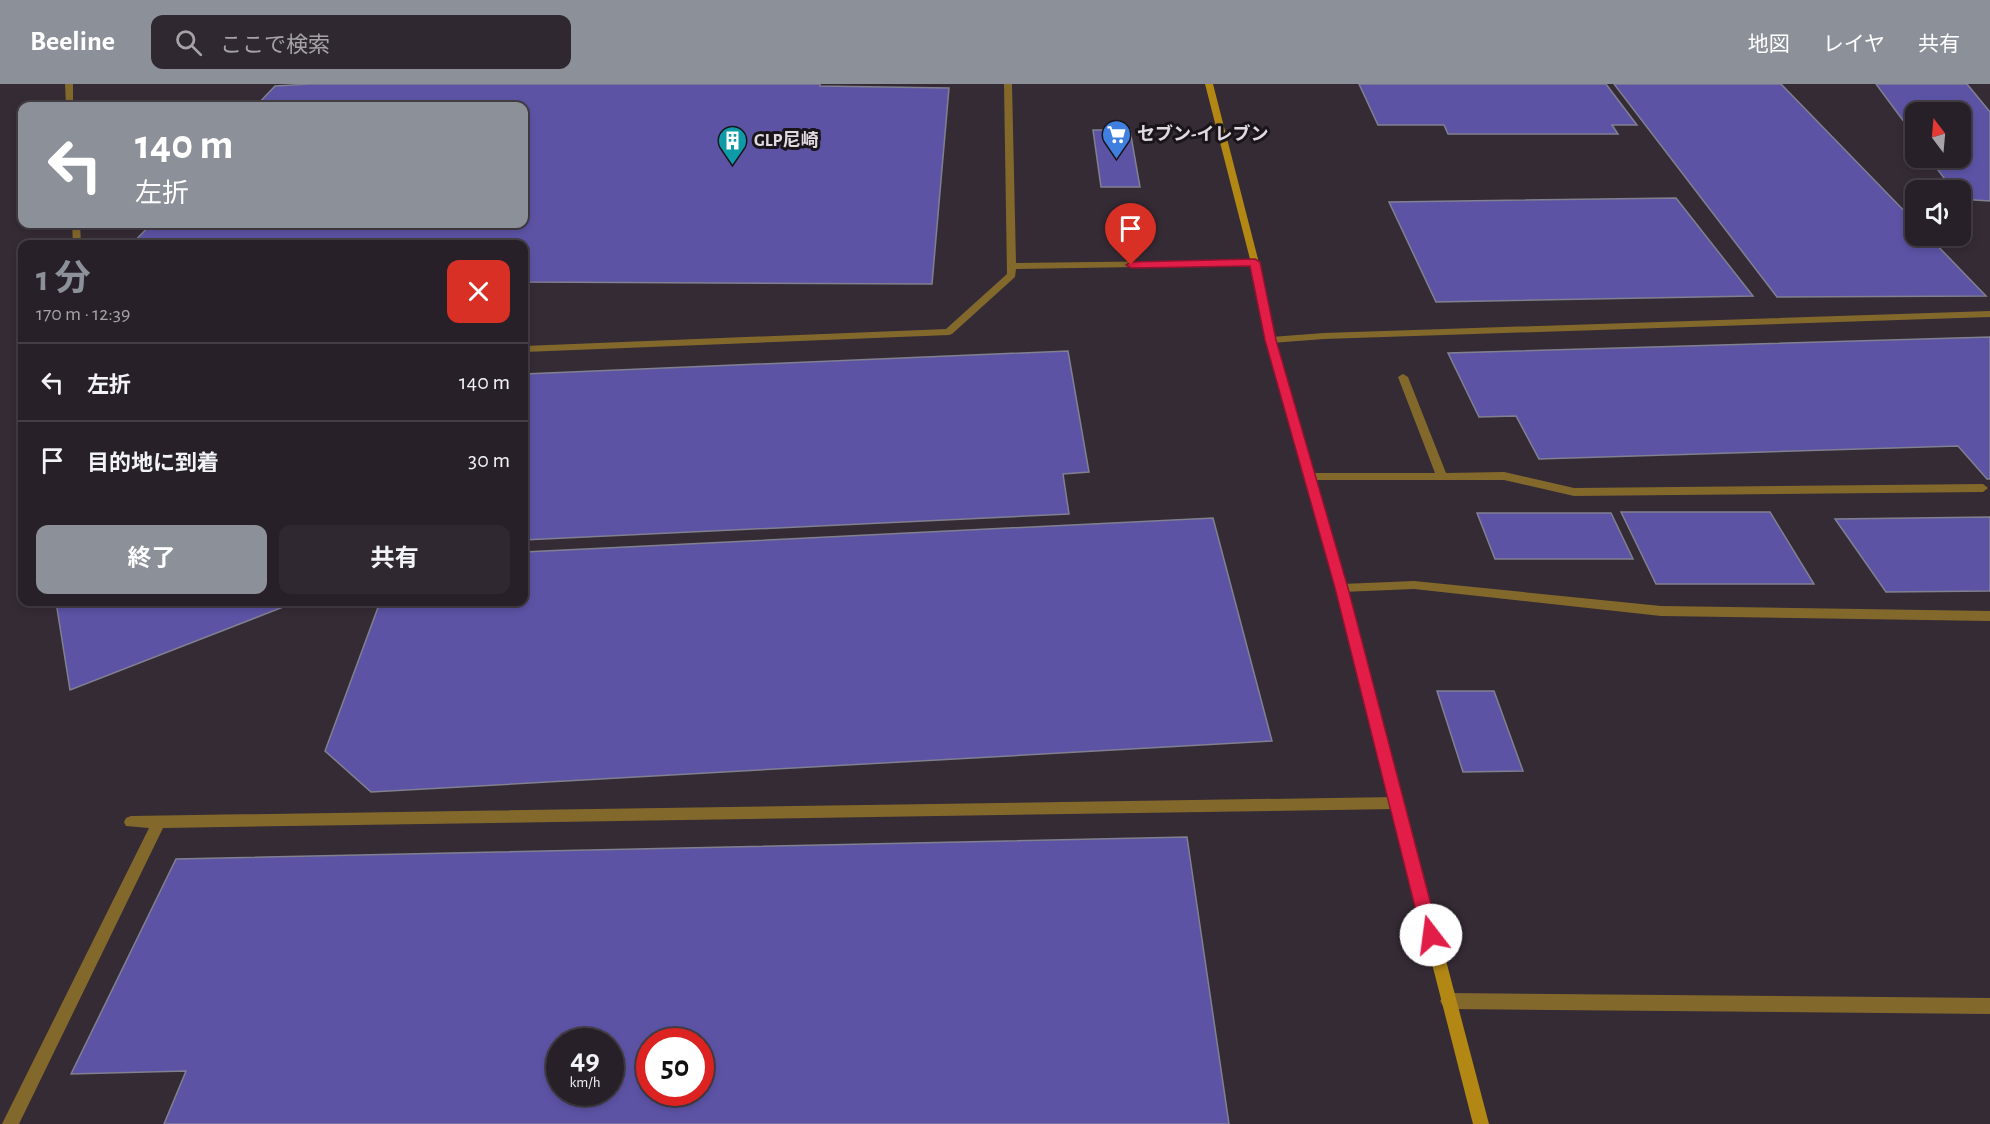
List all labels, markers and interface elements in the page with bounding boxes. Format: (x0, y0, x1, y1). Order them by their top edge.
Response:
search box (151, 15, 571, 69)
icon: search (172, 26, 205, 59)
text: Beeline (30, 28, 115, 56)
text: ここで検索 (220, 34, 330, 56)
text: 地図 (1748, 34, 1790, 55)
text: レイヤ (1823, 34, 1885, 55)
text: 共有 (1918, 34, 1960, 55)
north arrow (1905, 102, 1971, 168)
map controls (1905, 102, 1971, 246)
supermarket icon: セブン-イレブン (1100, 118, 1132, 160)
text: 140 m (135, 124, 233, 166)
building icon: GLP尼崎 (717, 124, 749, 166)
place label: セブン-イレブン (1137, 124, 1268, 144)
icon: left (36, 126, 114, 204)
place label: GLP尼崎 (754, 131, 819, 150)
text: 左折 (135, 180, 189, 207)
button: sound (1905, 180, 1971, 246)
pin (1105, 203, 1156, 265)
icon: arrive (1114, 212, 1147, 245)
button: close (447, 260, 510, 323)
text: 1 分 (36, 261, 90, 297)
text: 170 m · 12:39 (36, 304, 130, 324)
icon: left (36, 366, 69, 399)
text: 140 m (459, 371, 510, 393)
text: 左折 (87, 374, 131, 396)
icon: arrive (36, 444, 69, 477)
text: 30 m (468, 449, 510, 471)
text: 目的地に到着 (87, 452, 219, 474)
button: 終了 (36, 525, 267, 594)
button: 共有 (279, 525, 510, 594)
position arrow (1399, 903, 1463, 967)
speed limit sign: 50 (636, 1028, 714, 1106)
text: 49 (570, 1045, 600, 1075)
text: km/h (570, 1075, 600, 1090)

